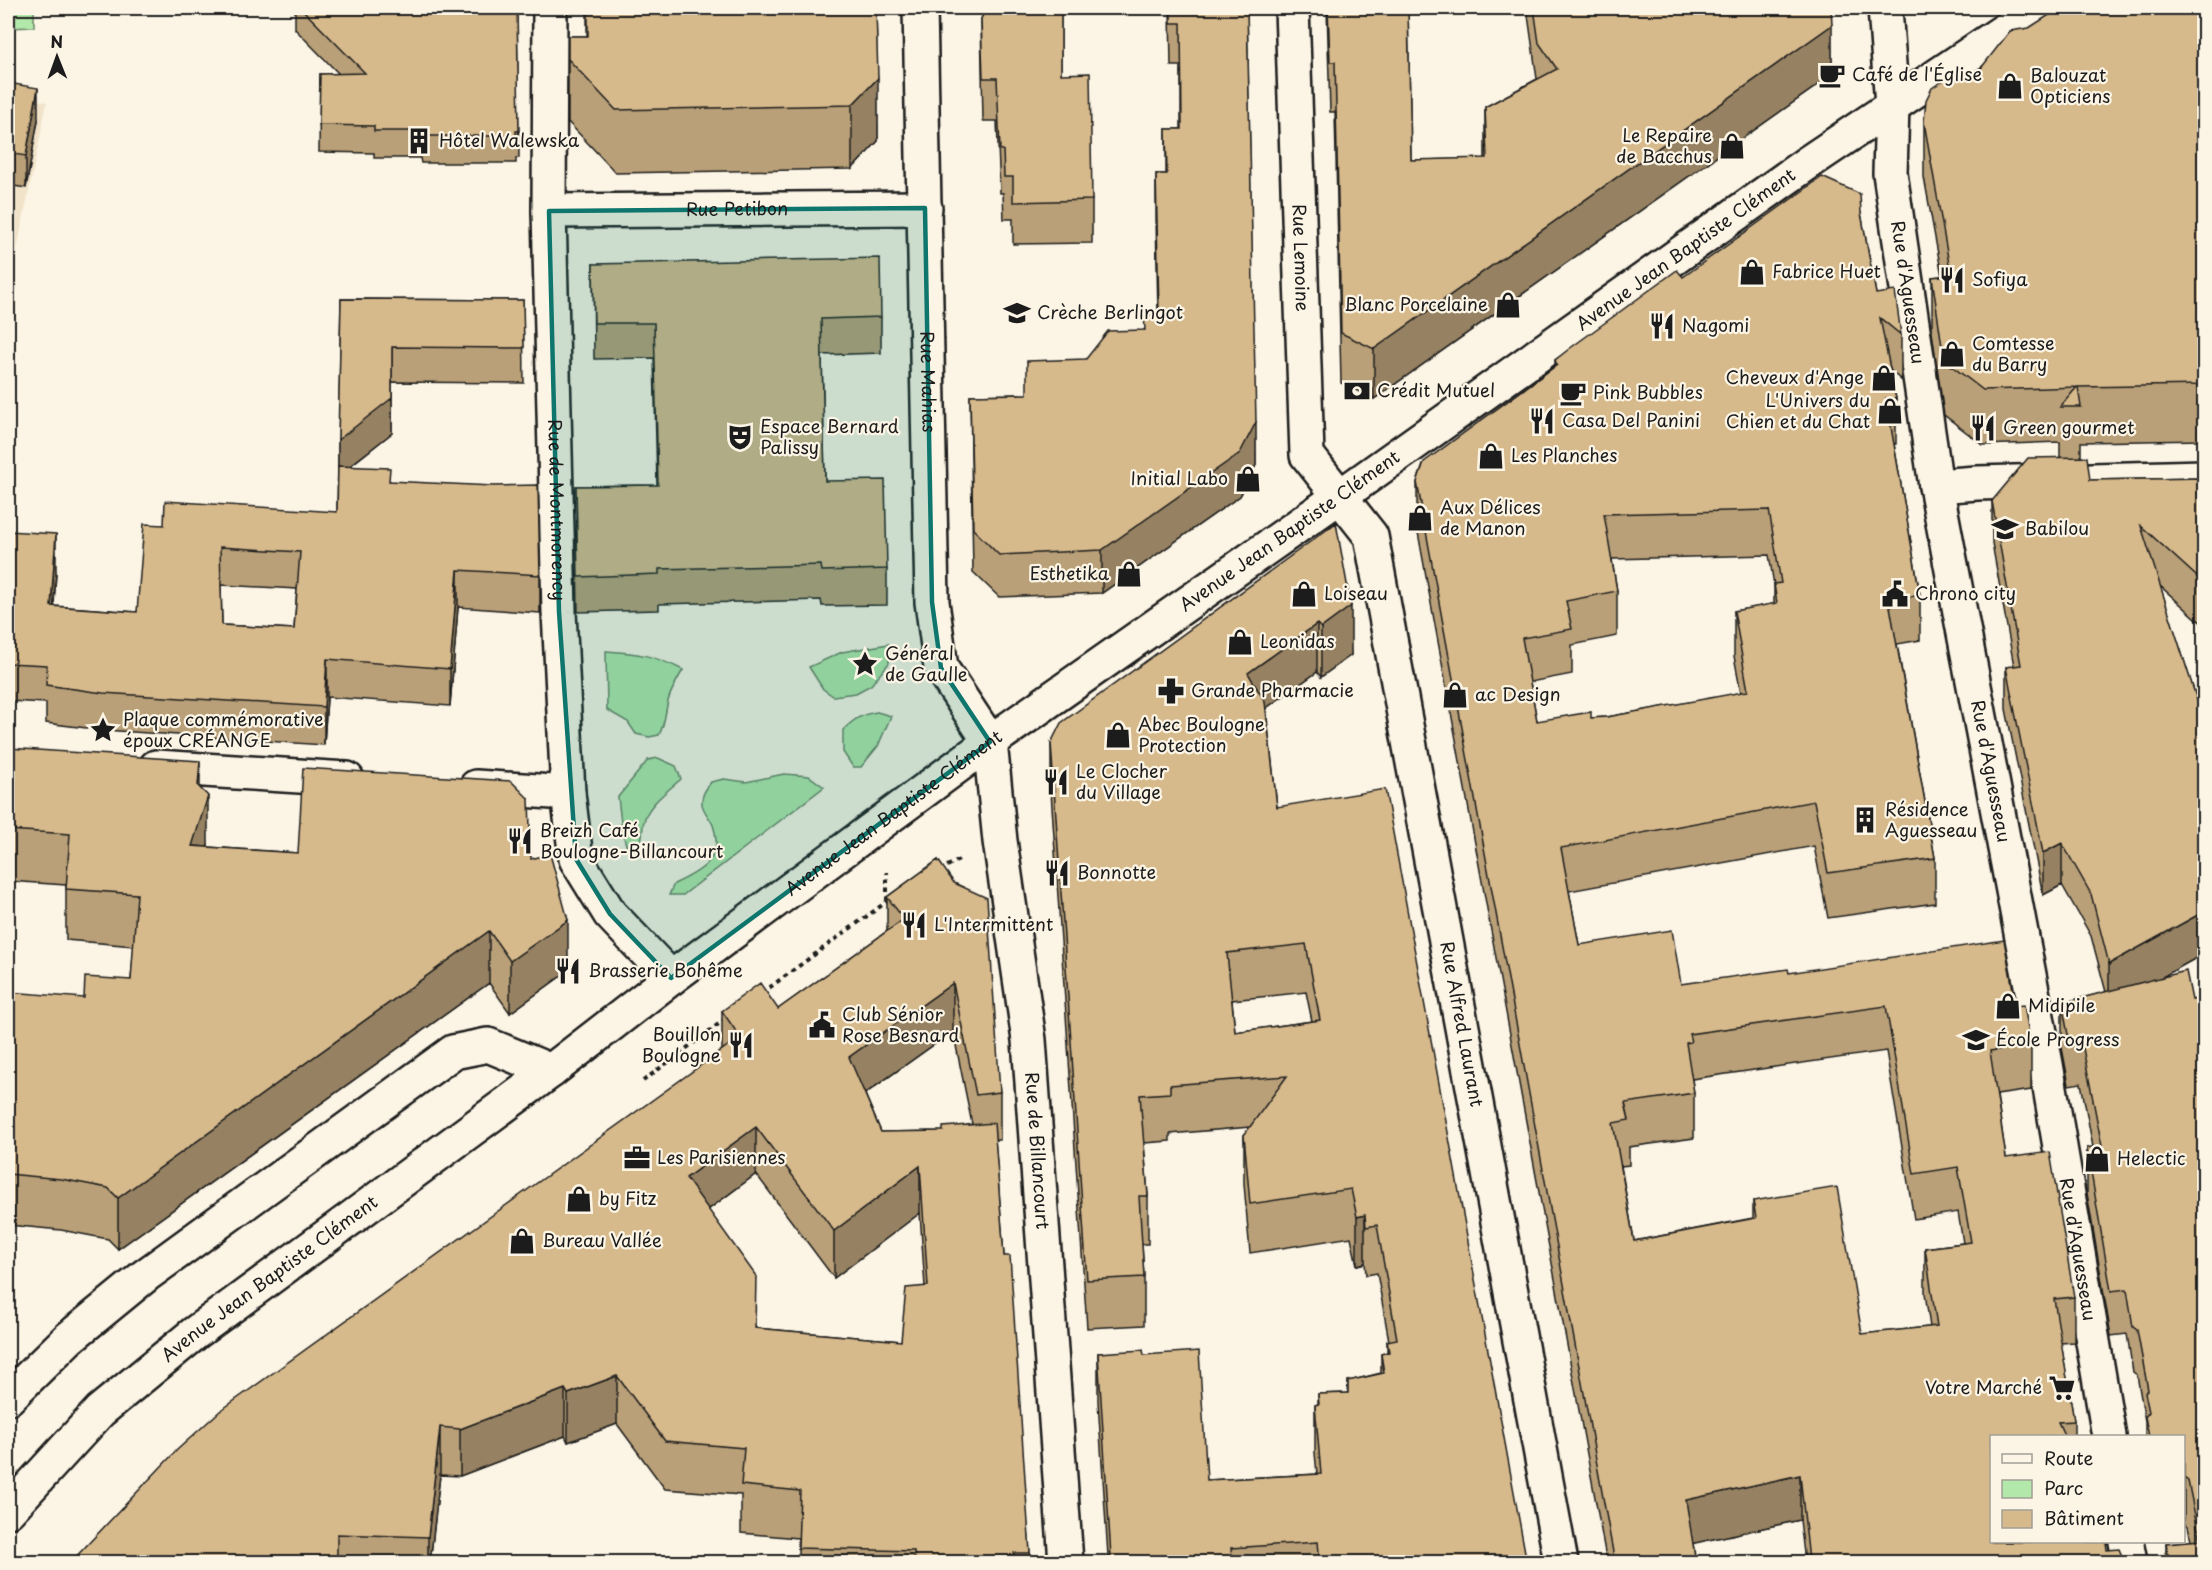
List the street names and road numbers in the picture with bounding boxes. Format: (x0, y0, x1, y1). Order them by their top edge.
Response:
street label: Avenue Jean Baptiste Clément (1570, 161, 1801, 336)
street label: Rue Petibon (686, 194, 788, 222)
street label: Rue Lemoine (1287, 204, 1317, 312)
street label: Rue d'Aguesseau (1885, 219, 1933, 366)
street label: Rue Mahias (915, 331, 944, 433)
street label: Rue de Montmorency (542, 419, 574, 601)
street label: Avenue Jean Baptiste Clément (1173, 443, 1405, 617)
street label: Rue d'Aguesseau (1965, 697, 2019, 844)
street label: Avenue Jean Baptiste Clément (779, 722, 1007, 901)
street label: Rue Alfred Laurant (1434, 939, 1491, 1109)
street label: Rue de Billancourt (1019, 1071, 1057, 1230)
street label: Rue d'Aguesseau (2053, 1176, 2104, 1323)
street label: Avenue Jean Baptiste Clément (155, 1188, 383, 1368)

